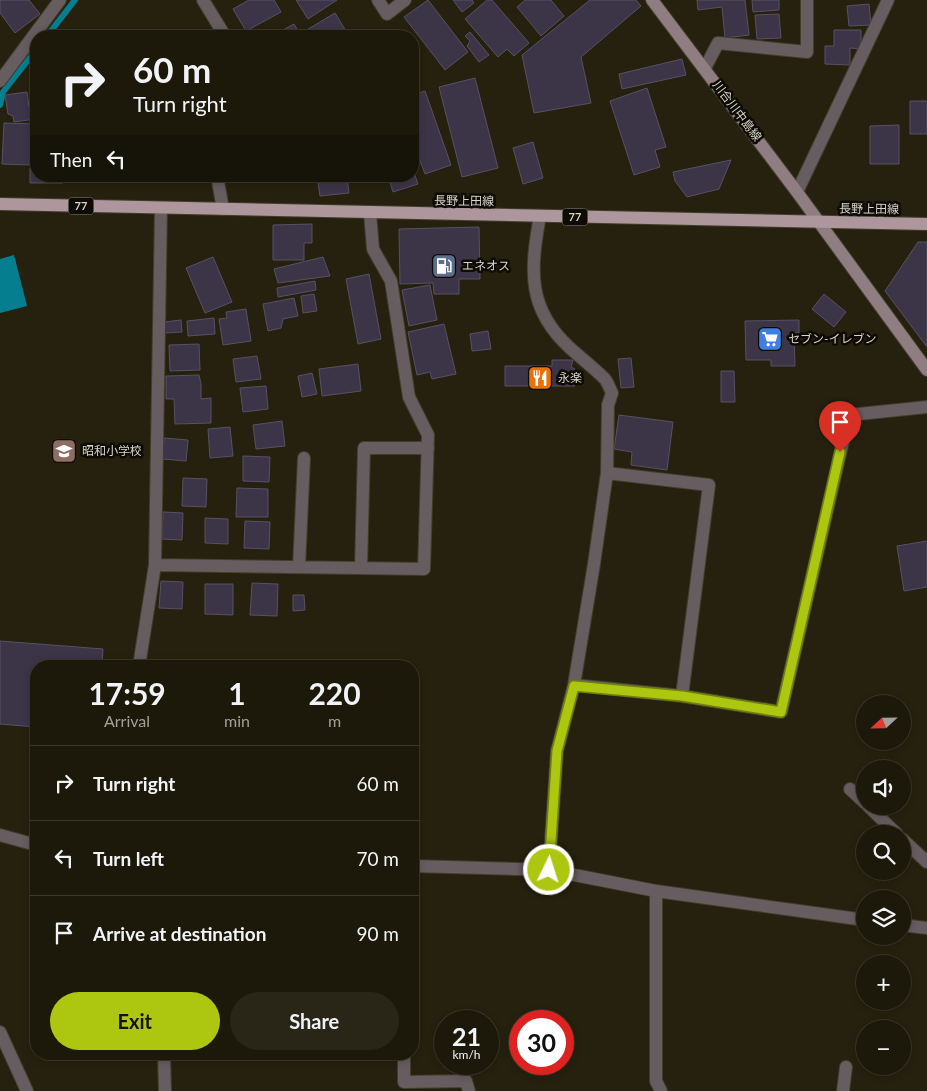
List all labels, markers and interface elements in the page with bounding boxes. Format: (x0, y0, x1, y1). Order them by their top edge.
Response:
text: 60 m (133, 48, 211, 90)
icon: right (50, 50, 115, 115)
street label: 川合川中島線 (710, 77, 765, 144)
text: Turn right (133, 90, 227, 117)
icon: left (102, 145, 130, 173)
text: Then (50, 148, 92, 171)
street label: 長野上田線 (434, 192, 494, 209)
road number: 77 (68, 198, 94, 215)
street label: 長野上田線 (839, 200, 899, 217)
road number: 77 (562, 208, 588, 226)
fuel station icon: エネオス (431, 253, 457, 279)
place label: エネオス (462, 258, 510, 273)
supermarket icon: セブン-イレブン (757, 326, 783, 352)
place label: セブン-イレブン (788, 331, 876, 346)
restaurant icon: 永楽 (527, 365, 553, 391)
place label: 永楽 (558, 370, 582, 385)
pin (819, 401, 861, 452)
icon: arrive (826, 408, 854, 436)
school or university icon: 昭和小学校 (51, 438, 77, 464)
place label: 昭和小学校 (82, 443, 142, 458)
text: 17:59 (88, 675, 166, 711)
text: 1 (228, 675, 246, 711)
text: 220 (308, 675, 361, 711)
north arrow (856, 695, 911, 750)
map controls (856, 695, 911, 1075)
text: Arrival (104, 711, 150, 730)
text: min (224, 711, 250, 730)
text: m (328, 711, 341, 730)
button: sound (856, 760, 911, 815)
icon: right (50, 769, 78, 797)
text: Turn right (93, 772, 175, 795)
text: 60 m (356, 772, 399, 795)
button: search (856, 825, 911, 880)
position arrow (522, 843, 574, 895)
icon: left (50, 844, 78, 872)
text: Turn left (93, 847, 164, 870)
text: 70 m (356, 847, 399, 870)
button: layers (856, 890, 911, 945)
icon: arrive (50, 919, 78, 947)
text: Arrive at destination (93, 922, 266, 945)
text: 90 m (356, 922, 399, 945)
button: + (856, 955, 911, 1010)
button: Exit (50, 992, 220, 1050)
button: Share (230, 992, 399, 1050)
speed limit sign: 30 (509, 1010, 574, 1075)
button: − (856, 1020, 911, 1075)
text: 21 (452, 1021, 481, 1051)
text: km/h (452, 1047, 481, 1062)

